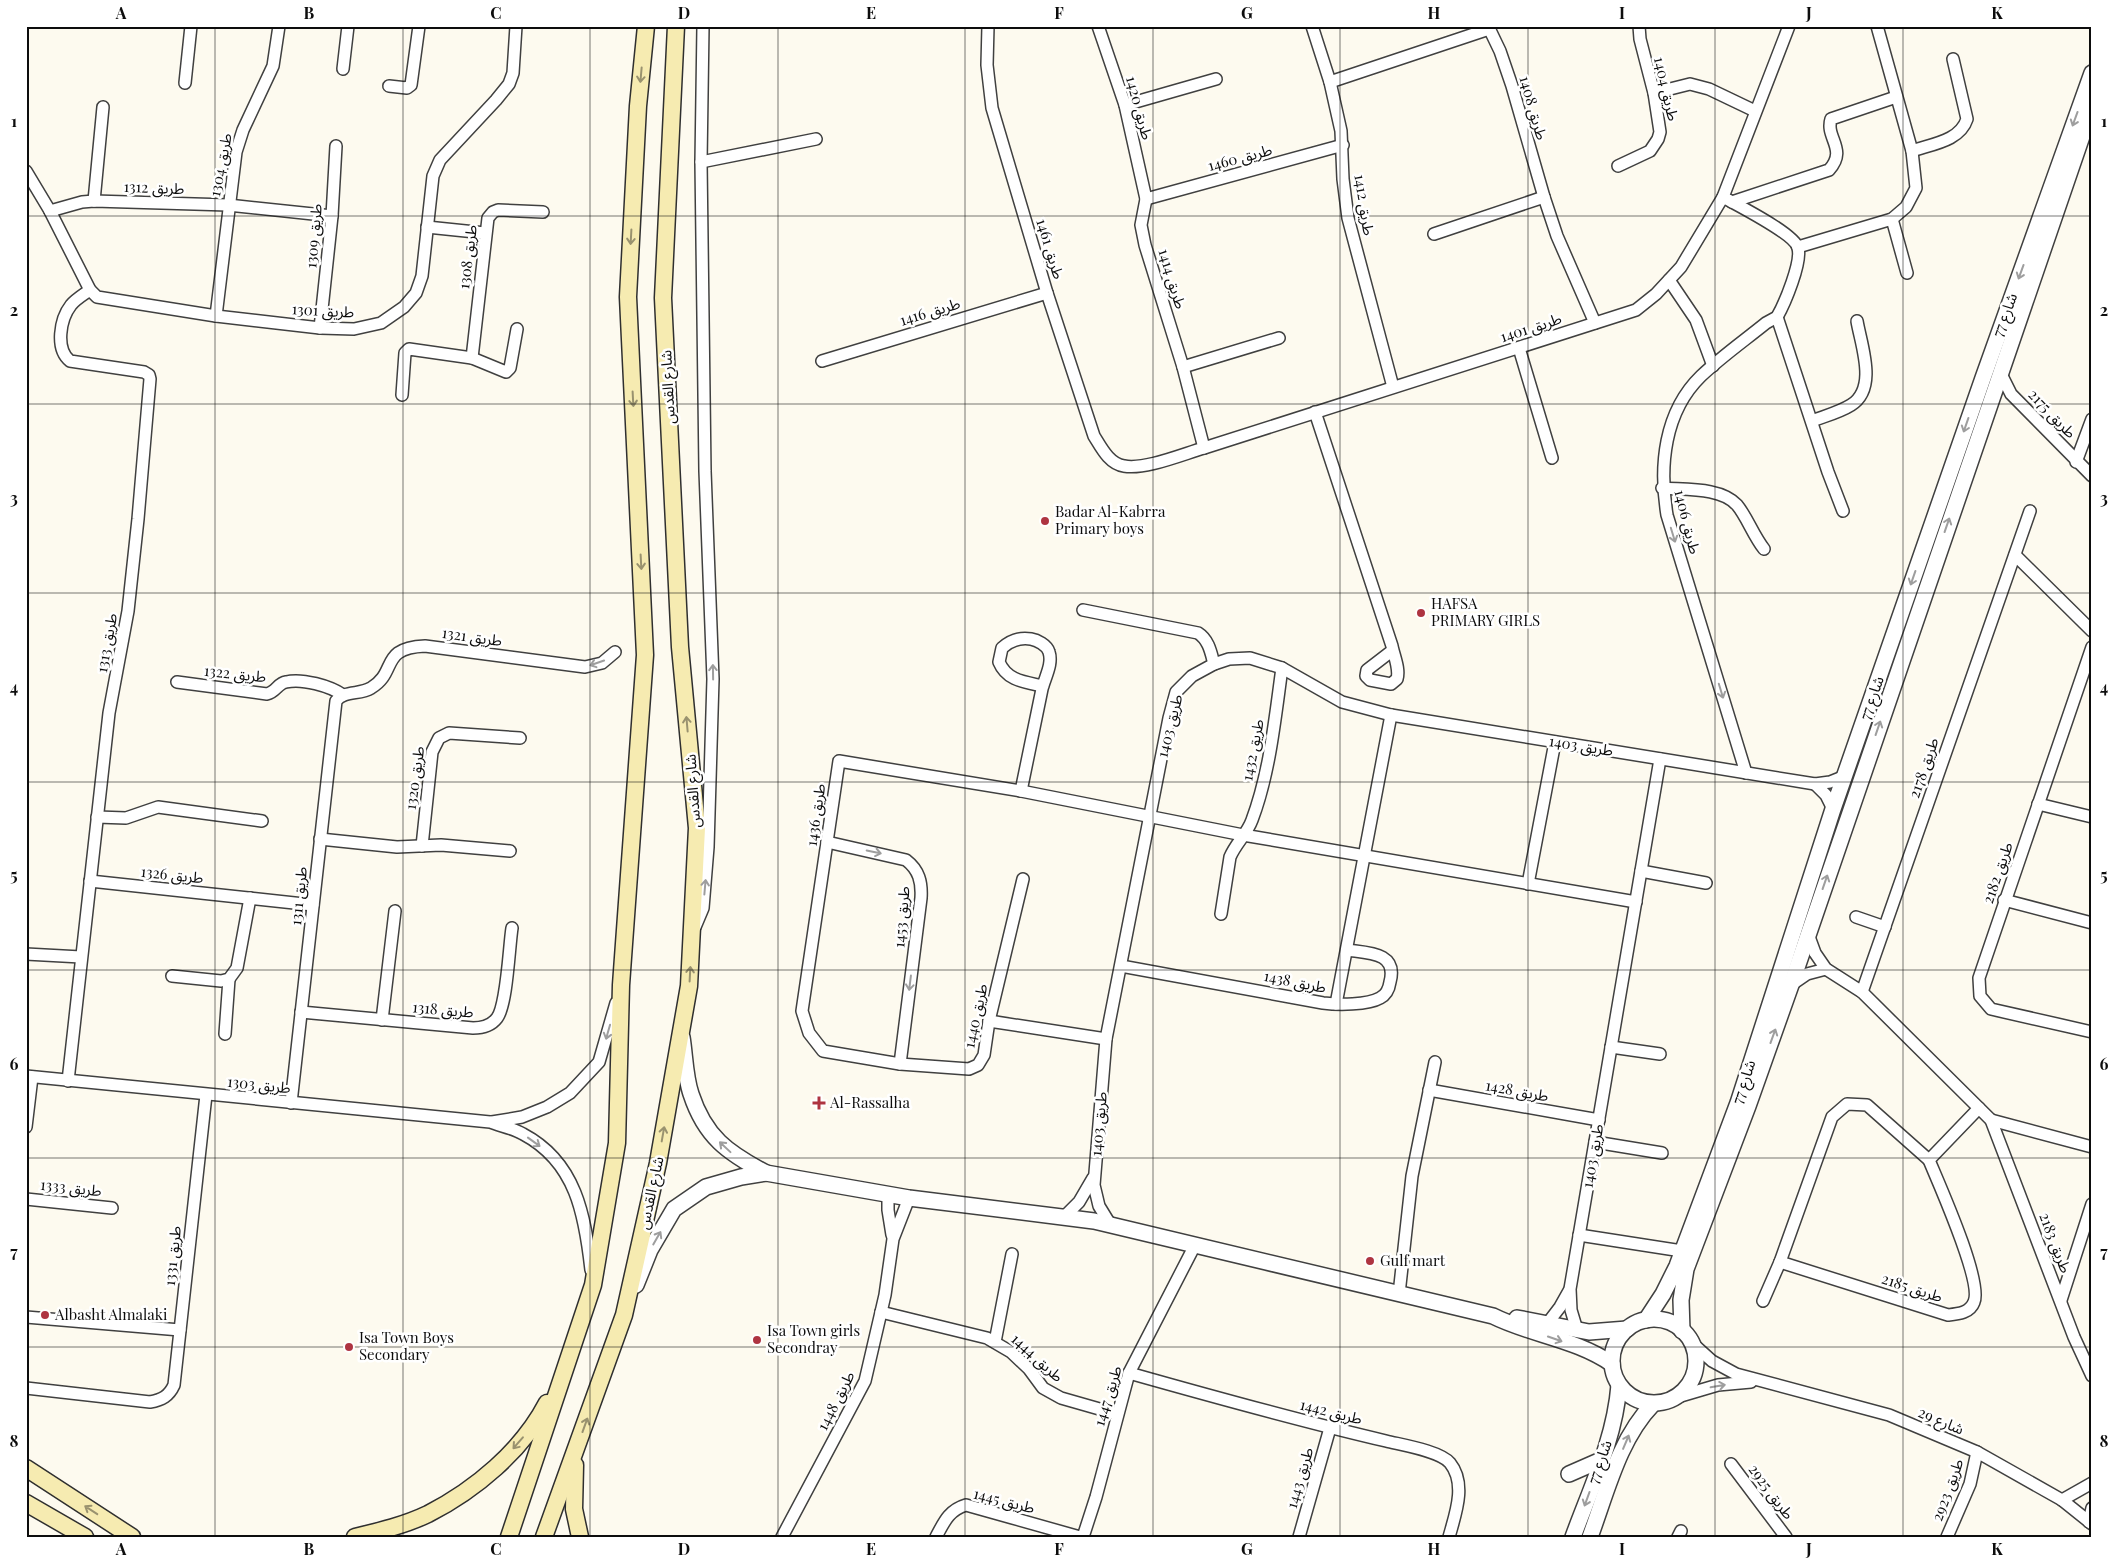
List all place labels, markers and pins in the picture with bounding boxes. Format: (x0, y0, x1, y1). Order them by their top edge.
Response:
place label: Badar Al-Kabrra Primary boys (1055, 501, 1166, 538)
marker: Badar Al-Kabrra Primary boys (1039, 515, 1051, 527)
place label: HAFSA PRIMARY GIRLS (1431, 593, 1540, 630)
marker: HAFSA PRIMARY GIRLS (1415, 607, 1427, 619)
place label: Al-Rassalha (829, 1092, 910, 1112)
marker: Al-Rassalha (812, 1096, 826, 1110)
place label: Gulf mart (1380, 1250, 1446, 1270)
marker: Gulf mart (1364, 1255, 1376, 1267)
place label: Albasht Almalaki (54, 1304, 168, 1324)
marker: Albasht Almalaki (39, 1309, 51, 1321)
place label: Isa Town girls Secondray (767, 1320, 860, 1357)
place label: Isa Town Boys Secondary (359, 1327, 454, 1364)
marker: Isa Town girls Secondray (751, 1334, 763, 1346)
marker: Isa Town Boys Secondary (343, 1341, 355, 1353)

